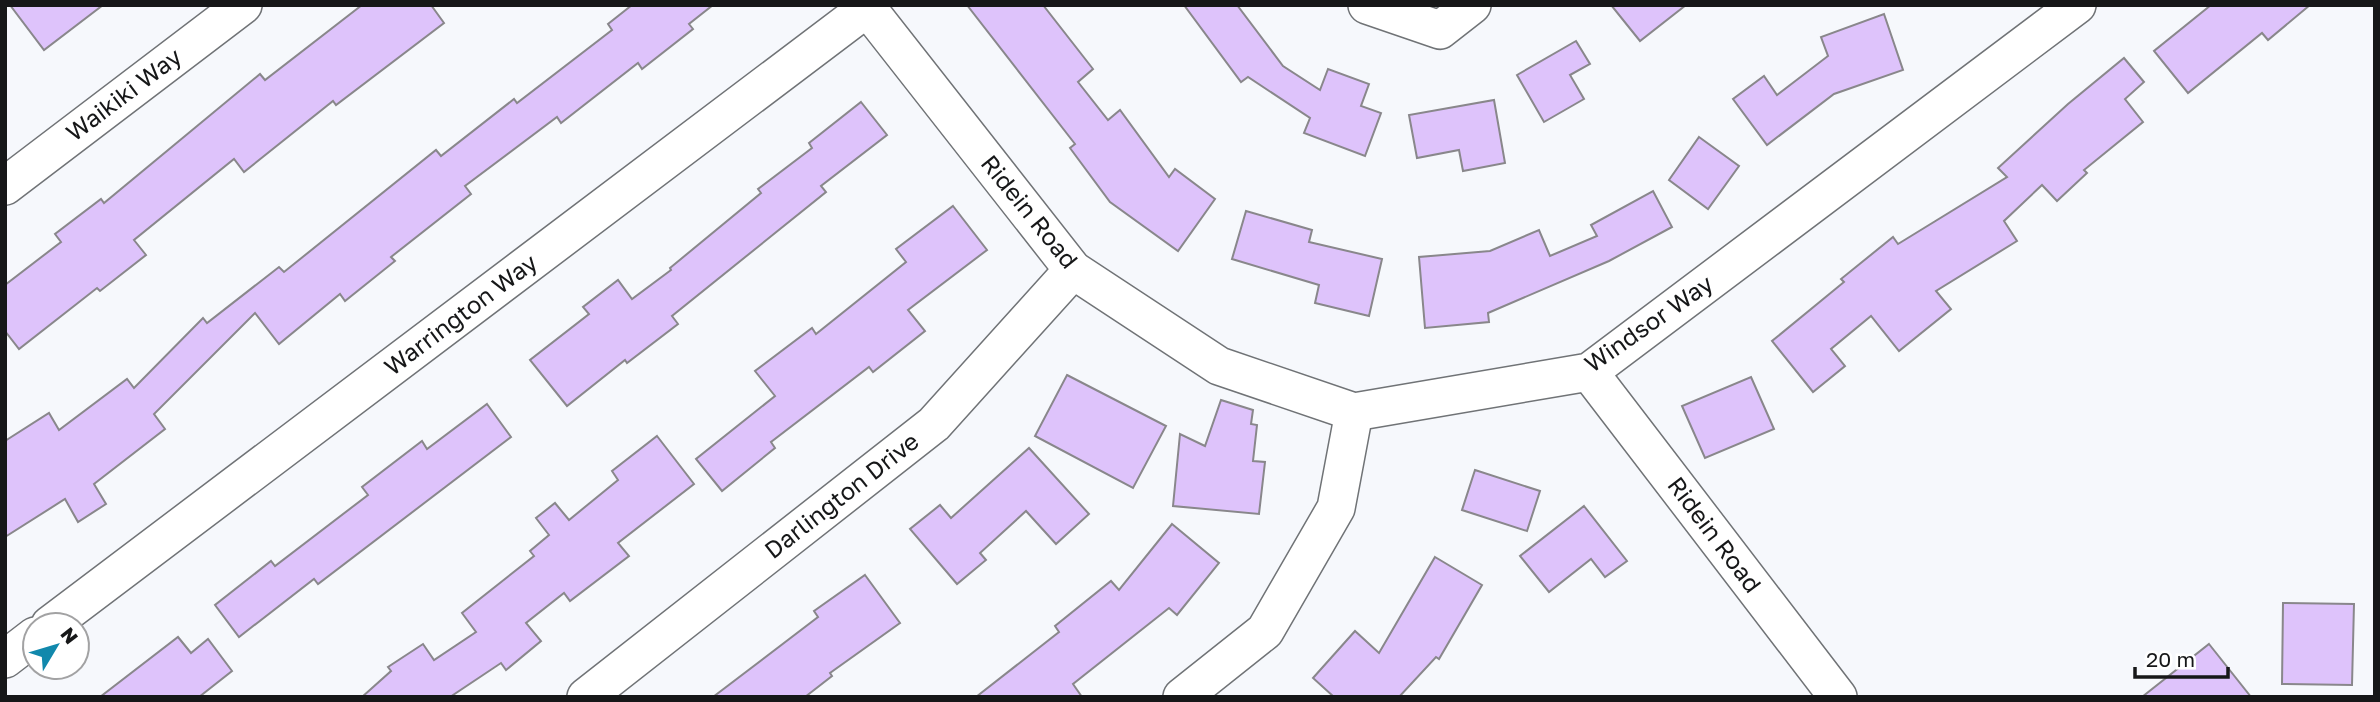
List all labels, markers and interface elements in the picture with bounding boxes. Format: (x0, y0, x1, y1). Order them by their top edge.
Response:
street label: Waikiki Way (60, 41, 186, 147)
street label: Ridein Road (976, 149, 1085, 274)
street label: Warrington Way (378, 247, 542, 381)
street label: Windsor Way (1578, 268, 1718, 378)
street label: Darlington Drive (758, 426, 924, 564)
street label: Ridein Road (1662, 470, 1768, 598)
north arrow (21, 611, 91, 681)
text: N (56, 622, 83, 648)
scale bar (2135, 636, 2228, 680)
text: 20 m (2146, 646, 2195, 672)

